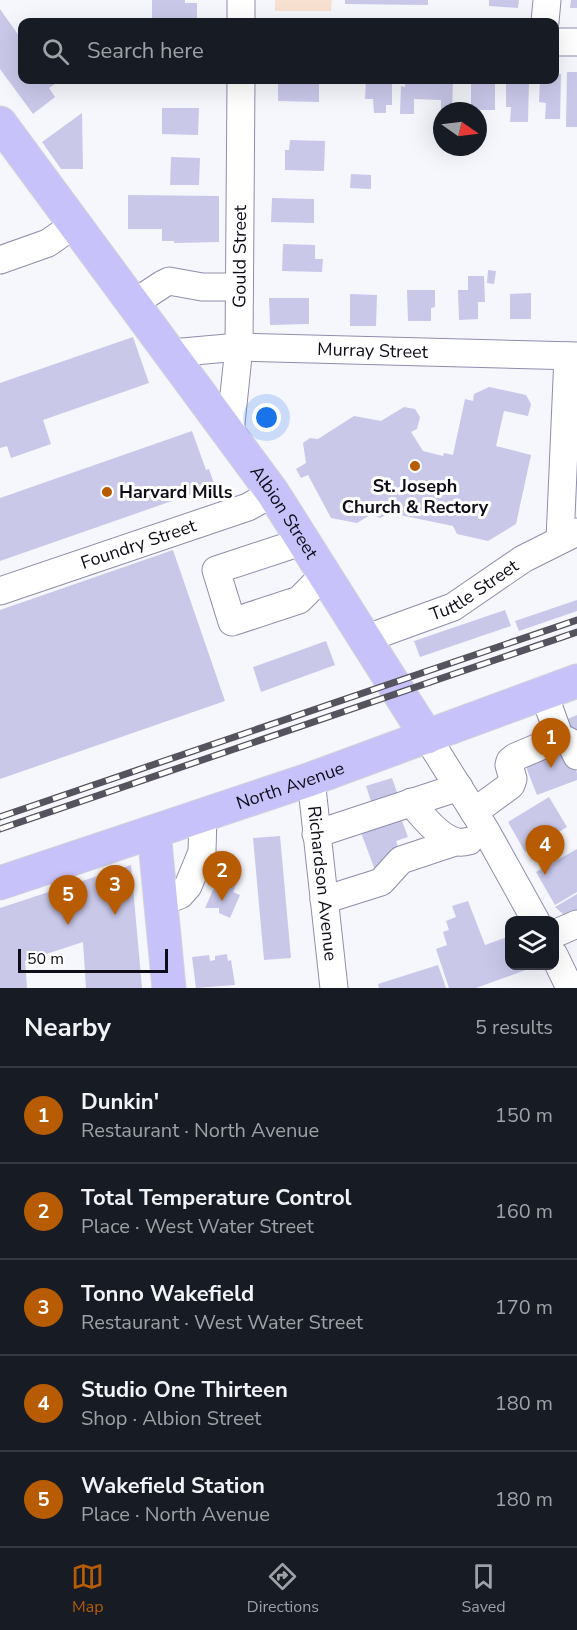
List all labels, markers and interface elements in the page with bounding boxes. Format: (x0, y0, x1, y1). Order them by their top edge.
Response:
search box (18, 18, 559, 84)
icon: search (39, 35, 72, 68)
text: Search here (87, 36, 204, 66)
north arrow (433, 102, 487, 156)
street label: Gould Street (227, 204, 252, 308)
street label: Murray Street (317, 337, 429, 364)
your location (252, 403, 281, 432)
marker: St. Joseph Church & Rectory (408, 459, 422, 473)
street label: Albion Street (245, 461, 324, 564)
place label: St. Joseph Church & Rectory (342, 474, 489, 519)
place label: Harvard Mills (119, 480, 233, 504)
marker: Harvard Mills (100, 485, 114, 499)
street label: Foundry Street (77, 513, 200, 575)
street label: Tuttle Street (426, 553, 524, 626)
pin: 1 (532, 718, 570, 768)
street label: North Avenue (233, 756, 347, 815)
street label: Richardson Avenue (302, 804, 343, 962)
pin: 4 (526, 826, 564, 875)
pin: 2 (202, 852, 242, 901)
pin: 3 (96, 866, 134, 915)
pin: 5 (48, 876, 88, 925)
map controls (505, 916, 559, 970)
button: layers (505, 916, 559, 970)
scale bar (18, 946, 168, 974)
text: 50 m (27, 948, 64, 970)
text: Nearby (24, 1010, 111, 1045)
text: 5 results (475, 1014, 553, 1041)
text: Dunkin' (81, 1087, 159, 1117)
text: 1 (38, 1102, 50, 1129)
text: 150 m (495, 1102, 553, 1129)
text: Restaurant · North Avenue (81, 1117, 319, 1144)
text: Total Temperature Control (81, 1183, 352, 1213)
text: 2 (38, 1198, 50, 1225)
text: 160 m (495, 1198, 553, 1225)
text: Place · West Water Street (81, 1213, 314, 1240)
text: Tonno Wakefield (81, 1279, 254, 1309)
text: 3 (38, 1294, 50, 1321)
text: 170 m (495, 1294, 553, 1321)
text: Restaurant · West Water Street (81, 1309, 363, 1336)
text: Studio One Thirteen (81, 1375, 288, 1405)
text: 4 (38, 1390, 50, 1417)
text: 180 m (495, 1390, 553, 1417)
text: Shop · Albion Street (81, 1405, 261, 1432)
text: Wakefield Station (81, 1471, 265, 1501)
text: 5 (38, 1486, 50, 1513)
text: 180 m (495, 1486, 553, 1513)
text: Place · North Avenue (81, 1501, 270, 1528)
tab: Map (71, 1560, 104, 1618)
tab: Directions (247, 1560, 319, 1618)
tab: Saved (462, 1560, 506, 1618)

